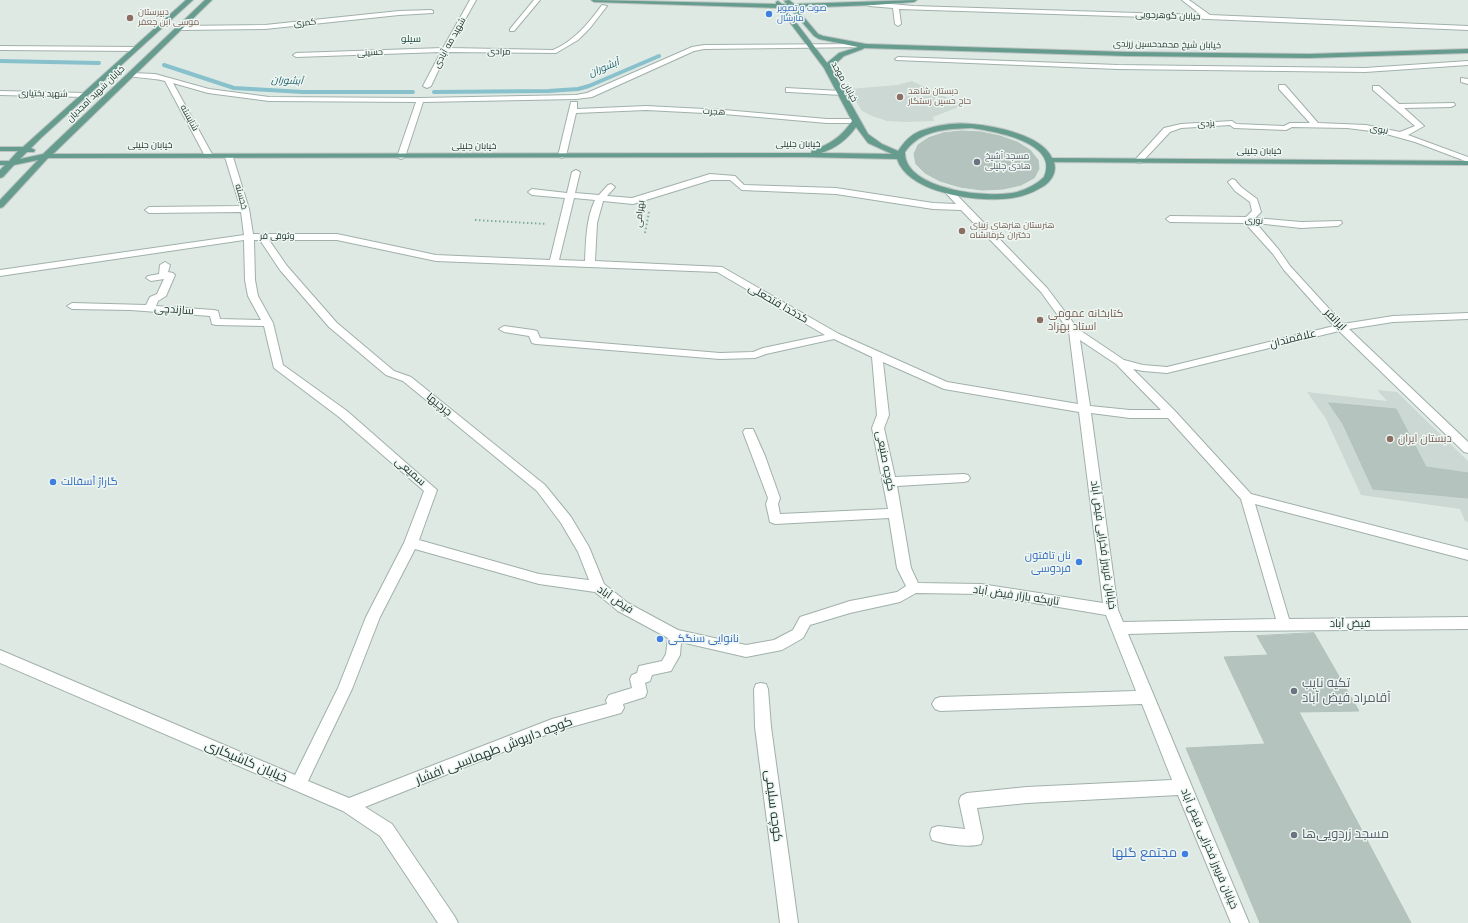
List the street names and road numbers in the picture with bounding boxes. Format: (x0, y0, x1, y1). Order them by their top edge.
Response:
street label: خیابان گوهرجویی (1135, 9, 1201, 23)
street label: شهید مه آبادی (432, 16, 468, 70)
street label: کمری (293, 17, 317, 29)
street label: خیابان شیخ محمدحسین زرندی (1113, 39, 1221, 51)
street label: مرادی (487, 46, 511, 58)
street label: حسینی (357, 47, 383, 59)
street label: خیابان موحد (828, 60, 860, 104)
street label: خیابان شهید امجدیان (65, 64, 127, 124)
street label: شهید بختیاری (18, 88, 68, 100)
street label: شایسته (177, 103, 201, 133)
street label: هجرت (703, 106, 725, 118)
street label: یزدی (1197, 118, 1215, 130)
street label: نبوی (1369, 123, 1389, 137)
street label: خیابان جلیلی (776, 140, 820, 150)
street label: خیابان جلیلی (128, 141, 172, 151)
street label: خیابان جلیلی (452, 142, 496, 152)
street label: خیابان جلیلی (1237, 147, 1281, 157)
street label: خجسته (232, 183, 250, 211)
street label: بهرامی (633, 200, 647, 228)
street label: نوری (1245, 215, 1263, 227)
street label: وثوقی فر (260, 232, 294, 242)
street label: کدخدا فتحعلی (746, 281, 810, 327)
street label: سازندچی (154, 302, 194, 318)
street label: ایرانفر (1321, 306, 1349, 334)
street label: علاقمندان (1268, 327, 1318, 351)
street label: چرچیها (423, 391, 455, 419)
street label: کوچه صنیعی (873, 430, 897, 492)
street label: سمیعی (392, 455, 428, 489)
street label: خیابان فریبرز فخرایی فیض آباد (1087, 480, 1119, 610)
street label: فیض آباد (594, 583, 636, 617)
street label: تاریکه بازار فیض آباد (972, 583, 1060, 609)
street label: فیض آباد (1330, 617, 1370, 631)
street label: کوچه داریوش طهماسبی افشار (413, 714, 575, 788)
street label: خیابان کاشیکاری (202, 738, 290, 786)
street label: کوچه سلیمی (761, 769, 785, 843)
street label: خیابان فریبرز فخرایی فیض آباد (1178, 787, 1240, 911)

